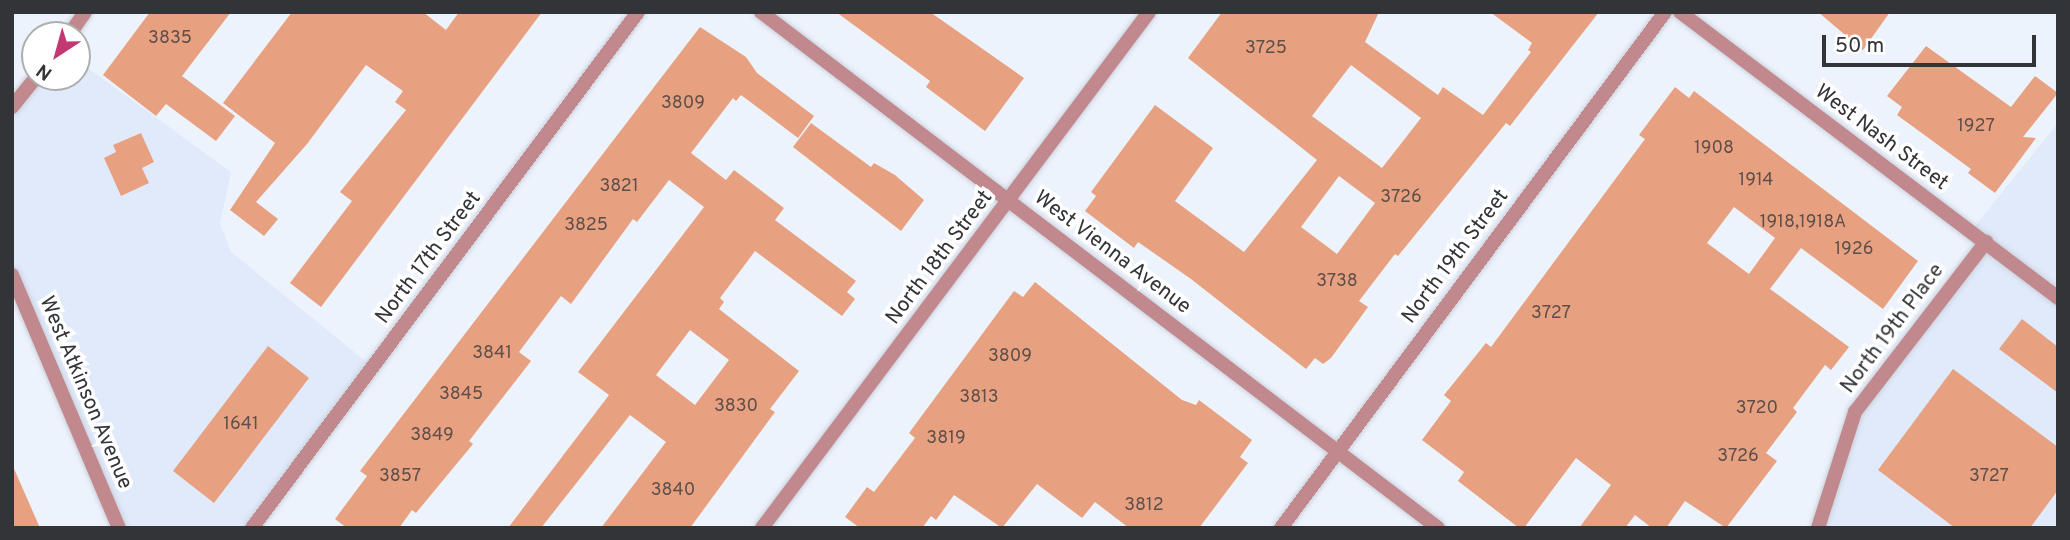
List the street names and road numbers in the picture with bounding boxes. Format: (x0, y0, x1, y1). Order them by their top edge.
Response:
street label: West Nash Street (1809, 80, 1953, 196)
street label: West Vienna Avenue (1028, 185, 1196, 321)
street label: North 19th Street (1397, 185, 1515, 329)
street label: North 18th Street (881, 186, 999, 330)
street label: North 17th Street (371, 187, 487, 329)
street label: North 19th Place (1836, 259, 1950, 399)
street label: West Atkinson Avenue (33, 292, 137, 494)

